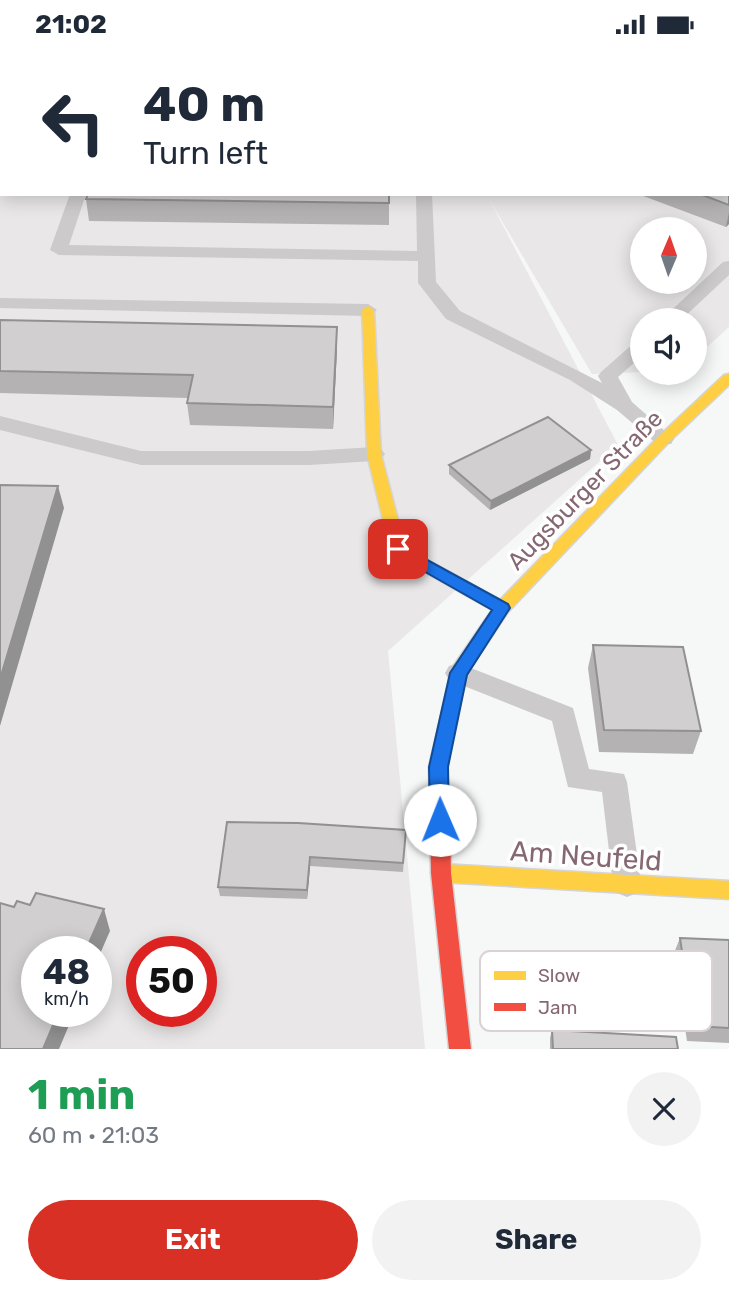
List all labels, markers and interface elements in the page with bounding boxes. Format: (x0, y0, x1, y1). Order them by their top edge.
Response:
text: 21:02 (35, 9, 107, 40)
text: 40 m (143, 75, 265, 133)
icon: left (28, 77, 119, 168)
text: Turn left (143, 134, 268, 172)
north arrow (630, 217, 707, 294)
map controls (630, 217, 707, 385)
button: sound (630, 308, 707, 385)
street label: Augsburger Straße (502, 404, 668, 576)
pin (368, 519, 428, 579)
icon: arrive (379, 530, 417, 568)
position arrow (403, 783, 477, 857)
street label: Am Neufeld (509, 834, 663, 878)
speed limit sign: 50 (126, 936, 217, 1027)
text: 48 (43, 951, 90, 993)
legend (480, 951, 712, 1031)
text: Slow (538, 964, 580, 987)
text: km/h (44, 988, 89, 1010)
text: Jam (538, 996, 577, 1019)
text: 1 min (28, 1070, 135, 1120)
button: close (627, 1072, 701, 1146)
text: 60 m · 21:03 (28, 1121, 159, 1149)
button: Exit (28, 1200, 358, 1280)
button: Share (372, 1200, 701, 1280)

